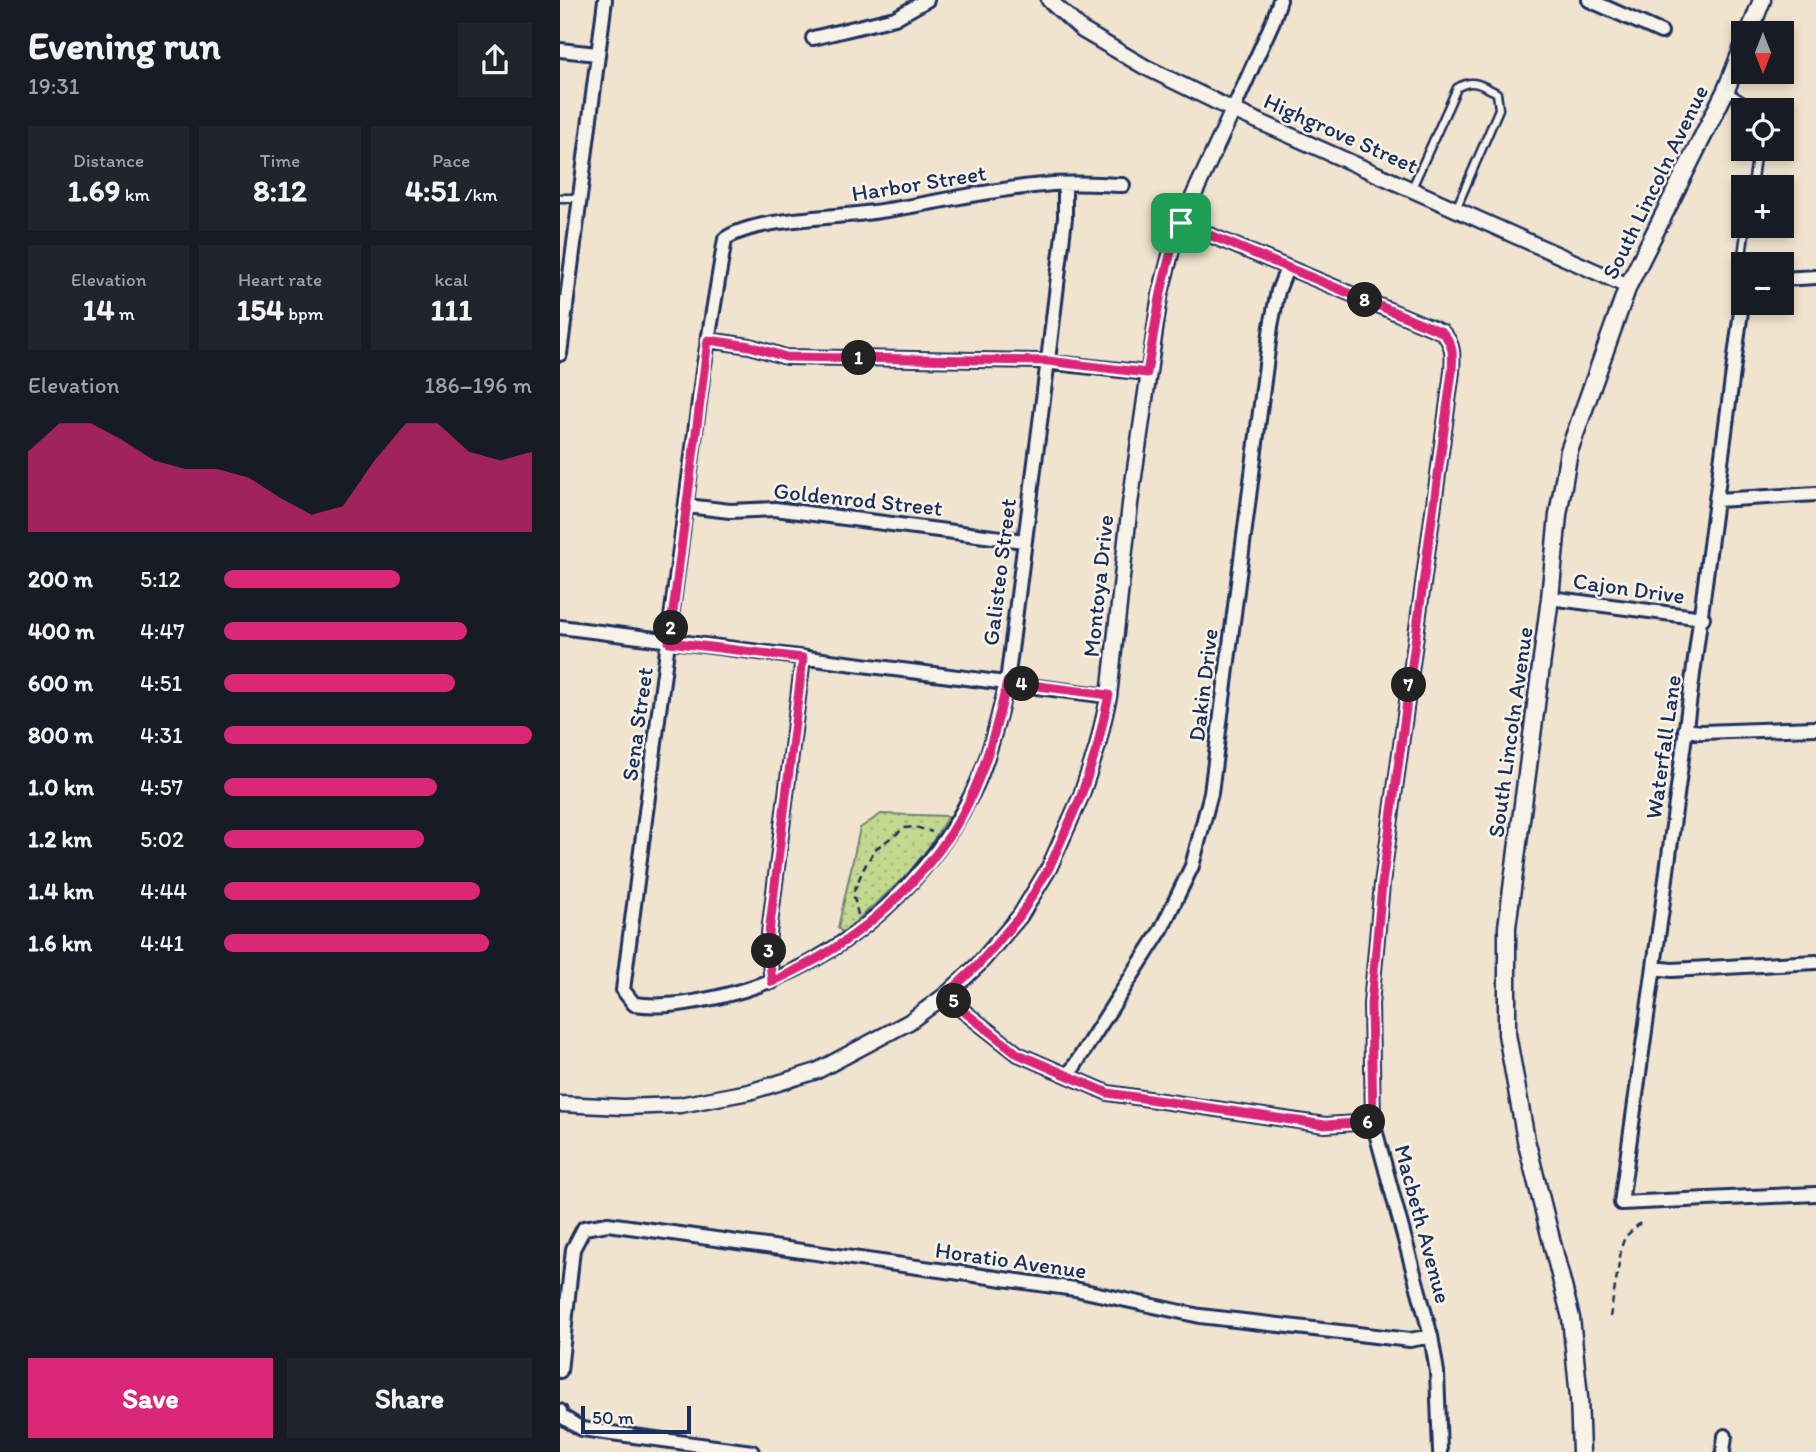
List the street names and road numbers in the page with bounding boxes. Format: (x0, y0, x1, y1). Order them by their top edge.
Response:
street label: South Lincoln Avenue (1596, 80, 1714, 284)
street label: Highgrove Street (1259, 86, 1423, 180)
street label: Harbor Street (850, 158, 989, 207)
street label: Goldenrod Street (772, 476, 944, 522)
street label: Galisteo Street (976, 496, 1022, 647)
street label: Montoya Drive (1077, 513, 1119, 659)
street label: Cajon Drive (1571, 566, 1687, 610)
street label: South Lincoln Avenue (1481, 625, 1539, 839)
street label: Dakin Drive (1182, 627, 1224, 743)
street label: Sena Street (615, 665, 659, 783)
street label: Waterfall Lane (1639, 673, 1687, 821)
street label: Macbeth Avenue (1388, 1142, 1458, 1306)
street label: Horatio Avenue (933, 1236, 1089, 1284)

